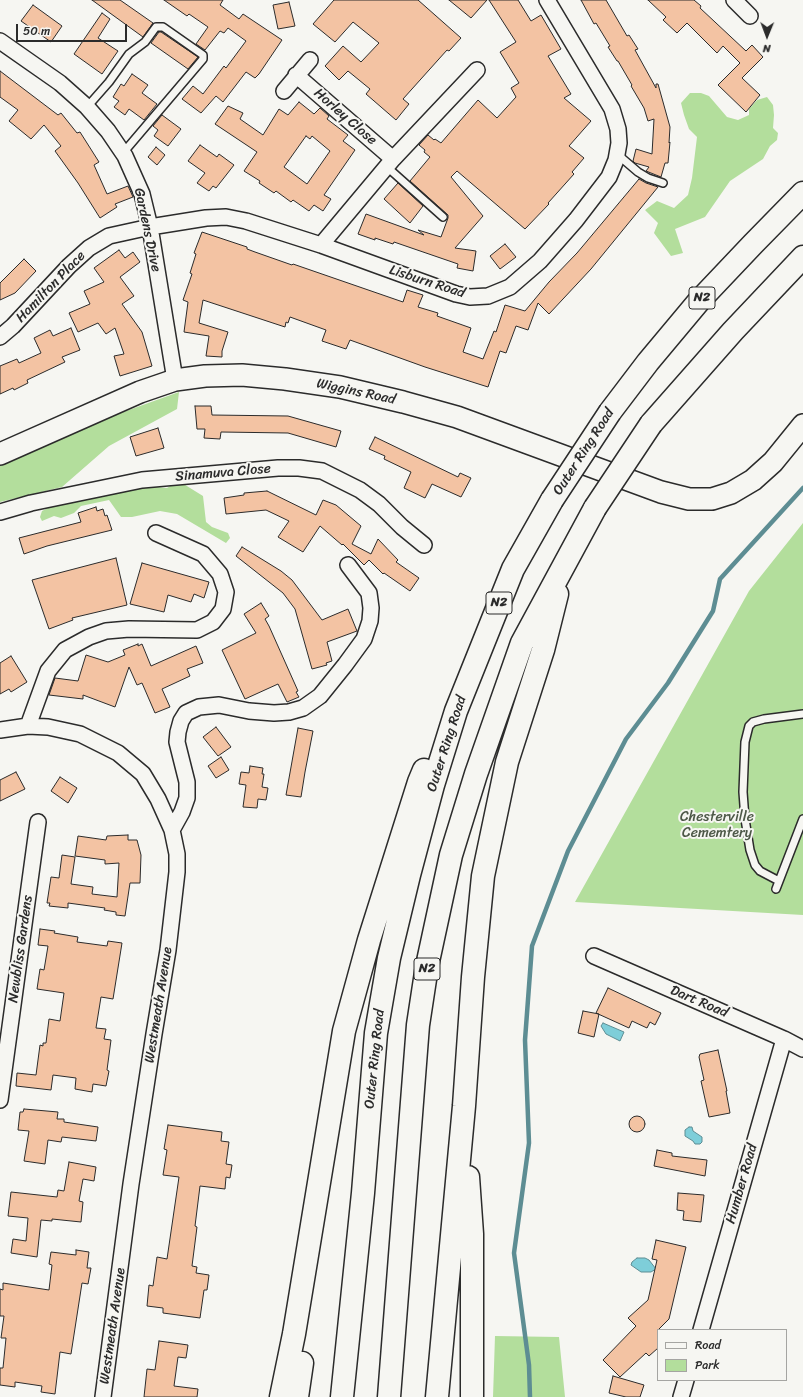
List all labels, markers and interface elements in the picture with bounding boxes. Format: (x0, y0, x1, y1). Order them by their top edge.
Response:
scale bar (18, 16, 129, 42)
north arrow (747, 16, 787, 56)
text: 50 m (23, 20, 50, 42)
text: N (763, 39, 771, 58)
street label: Horley Close (310, 85, 380, 149)
street label: Gardens Drive (130, 186, 164, 274)
street label: Hamilton Place (13, 248, 89, 326)
street label: Lisburn Road (387, 262, 467, 302)
road number: N2 (689, 287, 715, 309)
street label: Wiggins Road (315, 375, 397, 409)
street label: Outer Ring Road (550, 406, 618, 498)
street label: Sinamuva Close (174, 460, 272, 486)
road number: N2 (486, 592, 512, 614)
street label: Outer Ring Road (424, 694, 470, 794)
park label: Chesterville Cememtery (680, 809, 754, 842)
street label: Newbliss Gardens (5, 894, 37, 1004)
street label: Westmeath Avenue (142, 946, 176, 1064)
road number: N2 (414, 958, 440, 980)
street label: Dart Road (668, 982, 730, 1022)
street label: Outer Ring Road (361, 1008, 389, 1110)
street label: Humber Road (723, 1142, 761, 1226)
street label: Westmeath Avenue (97, 1267, 129, 1385)
legend (657, 1329, 787, 1381)
text: Road (695, 1334, 721, 1356)
text: Park (695, 1354, 720, 1376)

